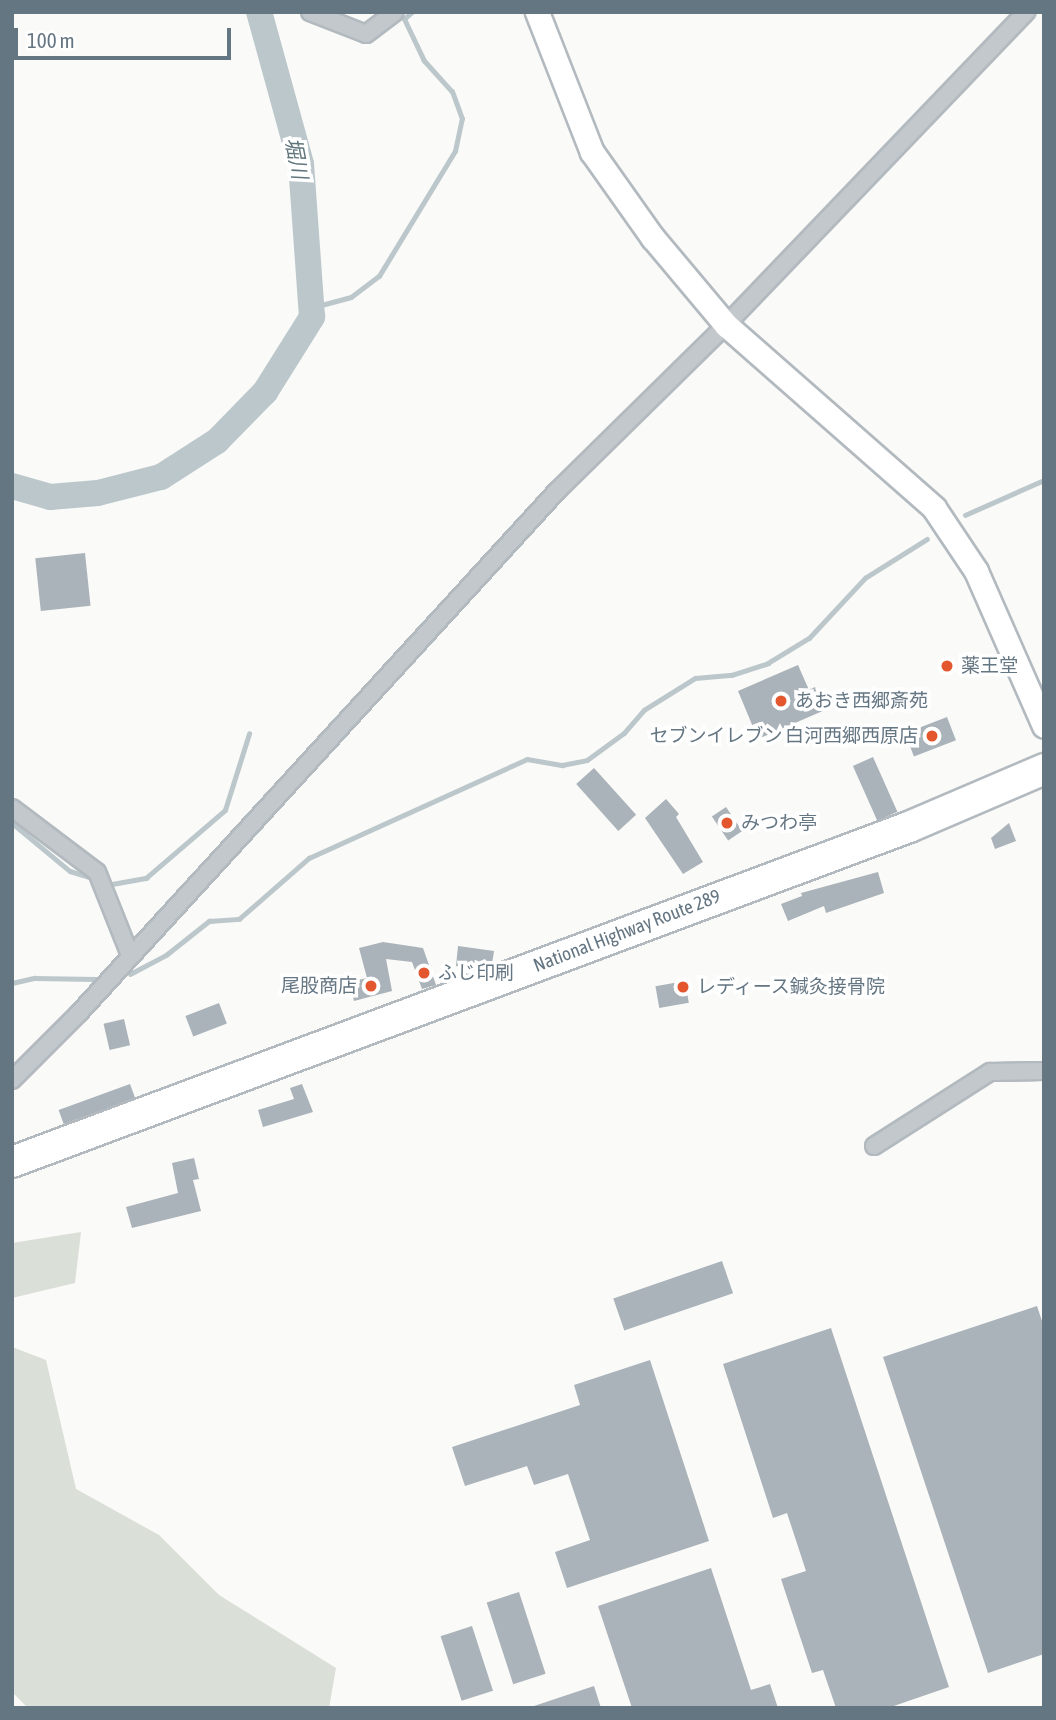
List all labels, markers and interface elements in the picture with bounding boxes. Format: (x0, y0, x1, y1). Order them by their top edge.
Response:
scale bar (18, 14, 234, 58)
text: 100 m (27, 28, 75, 52)
water label: 堀川 (281, 135, 313, 181)
place label: 薬王堂 (961, 655, 1018, 677)
marker: 薬王堂 (939, 658, 955, 674)
place label: あおき西郷斎苑 (795, 690, 928, 712)
marker: あおき西郷斎苑 (773, 693, 789, 709)
place label: セブンイレブン 白河西郷西原店 (649, 725, 918, 747)
marker: セブンイレブン 白河西郷西原店 (924, 728, 940, 744)
place label: みつわ亭 (741, 812, 817, 834)
marker: みつわ亭 (719, 815, 735, 831)
street label: National Highway Route 289 (530, 885, 724, 977)
place label: ふじ印刷 (438, 962, 514, 984)
marker: ふじ印刷 (416, 965, 432, 981)
place label: 尾股商店 (281, 975, 357, 997)
place label: レディース鍼灸接骨院 (697, 976, 887, 998)
marker: 尾股商店 (363, 978, 379, 994)
marker: レディース鍼灸接骨院 (675, 979, 691, 995)

